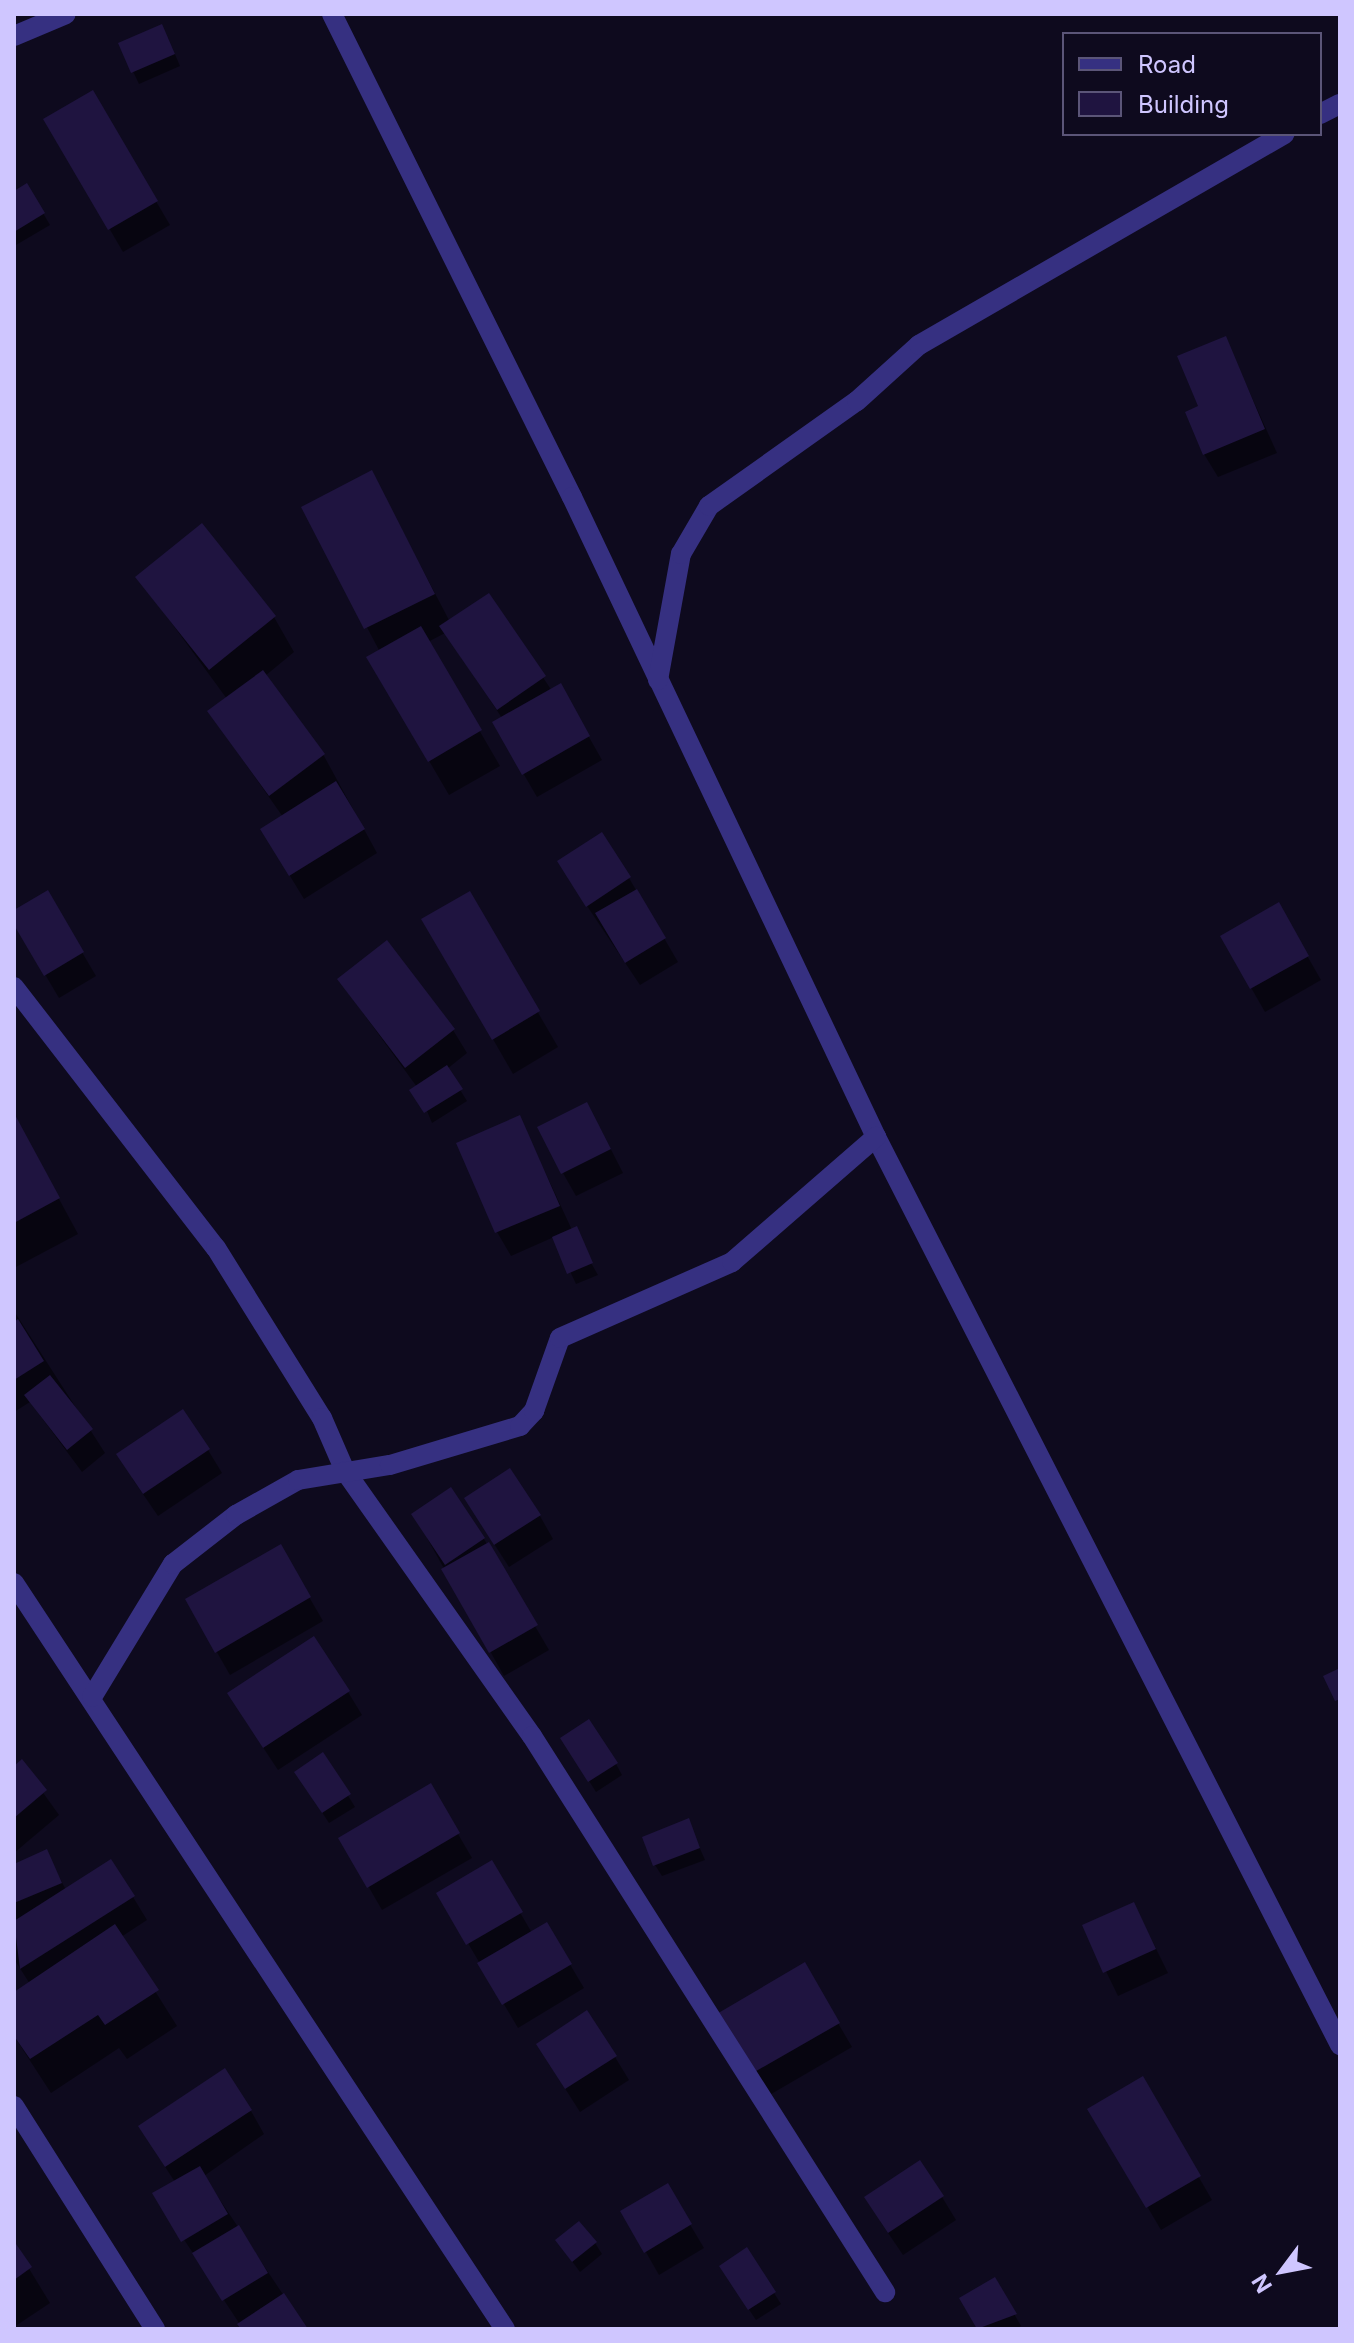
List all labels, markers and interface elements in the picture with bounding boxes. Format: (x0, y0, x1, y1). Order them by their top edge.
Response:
legend (1062, 32, 1322, 136)
text: Road (1138, 50, 1196, 79)
text: Building (1138, 90, 1229, 119)
north arrow (1242, 2231, 1322, 2311)
text: N (1246, 2270, 1277, 2298)

